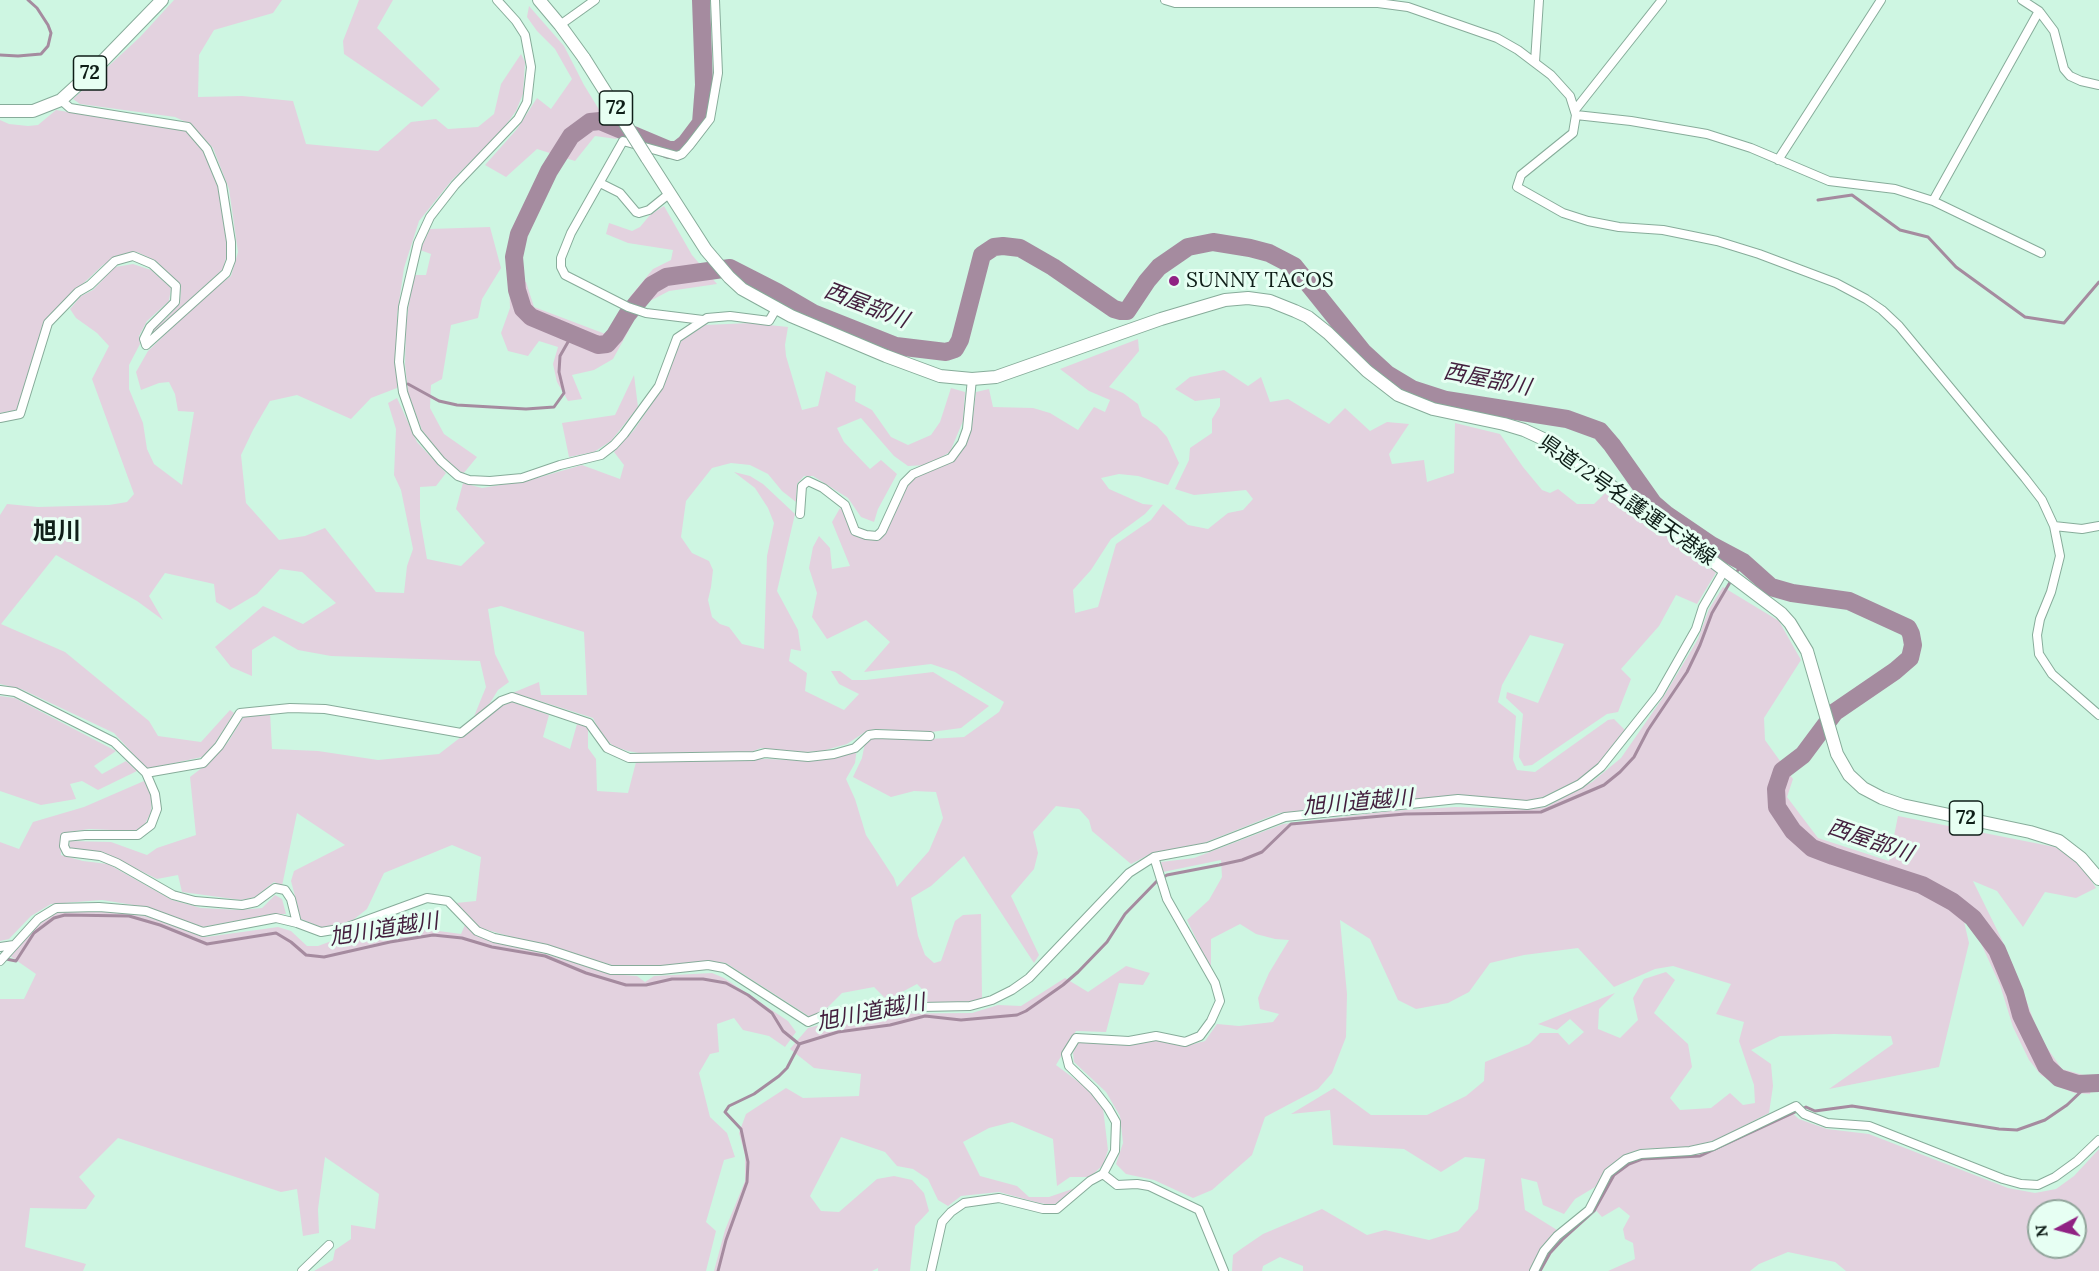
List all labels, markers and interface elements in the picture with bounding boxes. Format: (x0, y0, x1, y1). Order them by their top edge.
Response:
road number: 72 (74, 56, 106, 90)
road number: 72 (600, 91, 632, 125)
place label: SUNNY TACOS (1186, 268, 1334, 294)
marker: SUNNY TACOS (1167, 274, 1181, 288)
water label: 西屋部川 (820, 278, 912, 334)
water label: 西屋部川 (1441, 359, 1533, 401)
street label: 県道72号名護運天港線 (1534, 430, 1720, 572)
district label: 旭川 (33, 518, 81, 546)
water label: 旭川道越川 (1302, 785, 1414, 821)
road number: 72 (1950, 801, 1982, 835)
water label: 西屋部川 (1824, 814, 1916, 868)
water label: 旭川道越川 (328, 908, 440, 952)
water label: 旭川道越川 (814, 990, 928, 1036)
north arrow (2027, 1199, 2087, 1259)
text: N (2030, 1224, 2052, 1238)

